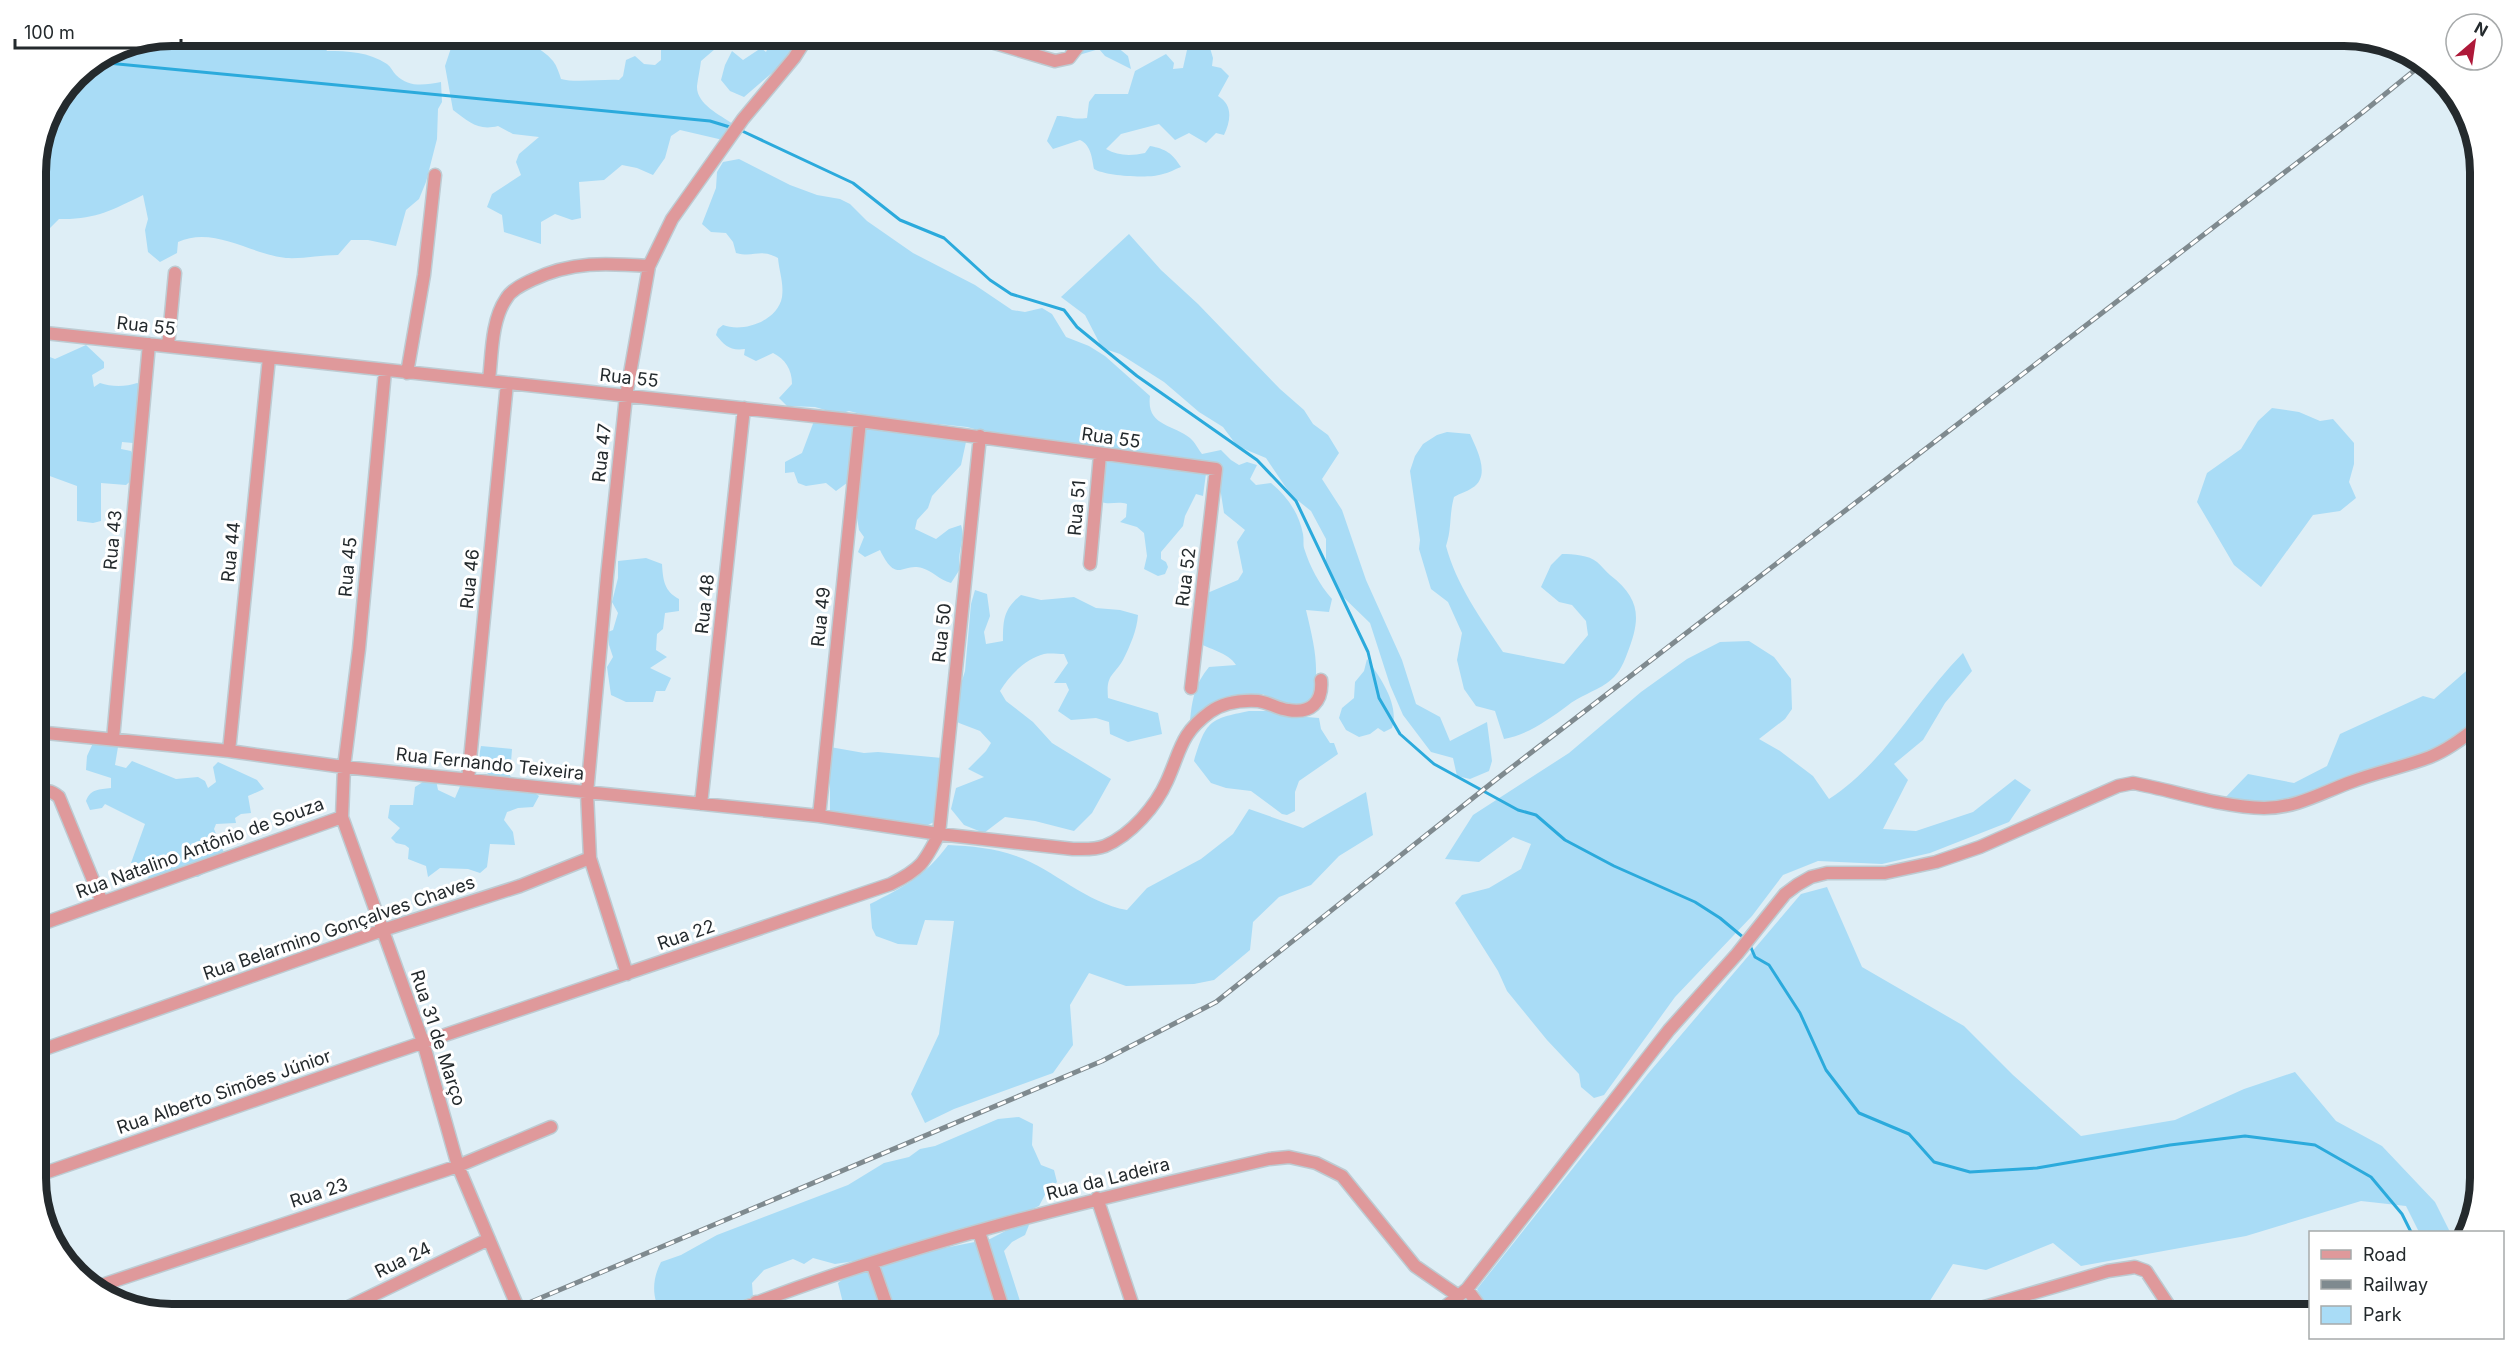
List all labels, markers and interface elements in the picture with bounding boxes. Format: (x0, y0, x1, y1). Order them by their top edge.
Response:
scale bar (15, 12, 182, 50)
north arrow (2444, 12, 2504, 72)
text: N (2471, 17, 2491, 41)
text: 100 m (24, 22, 75, 43)
street label: Rua 55 (115, 312, 177, 339)
street label: Rua 55 (598, 364, 660, 391)
street label: Rua 47 (588, 422, 615, 483)
street label: Rua 55 (1080, 423, 1142, 452)
street label: Rua 51 (1064, 479, 1089, 537)
street label: Rua 43 (99, 509, 126, 571)
street label: Rua 44 (217, 521, 244, 583)
street label: Rua 45 (334, 536, 361, 598)
street label: Rua 52 (1171, 546, 1200, 608)
street label: Rua 46 (456, 548, 483, 610)
street label: Rua 48 (691, 573, 718, 635)
street label: Rua 49 (807, 586, 834, 648)
street label: Rua 50 (928, 602, 955, 664)
street label: Rua Fernando Teixeira (395, 743, 585, 784)
street label: Rua Natalino Antônio de Souza (73, 793, 327, 902)
street label: Rua Belarmino Gonçalves Chaves (200, 871, 477, 984)
street label: Rua 22 (654, 915, 717, 954)
street label: Rua 31 de Março (407, 967, 470, 1108)
street label: Rua Alberto Simões Júnior (114, 1045, 334, 1138)
street label: Rua da Ladeira (1044, 1153, 1172, 1204)
street label: Rua 23 (287, 1173, 350, 1212)
legend (2309, 1231, 2504, 1339)
street label: Rua 24 (371, 1237, 434, 1282)
text: Road (2363, 1244, 2406, 1265)
text: Railway (2363, 1274, 2428, 1295)
text: Park (2363, 1304, 2402, 1325)

